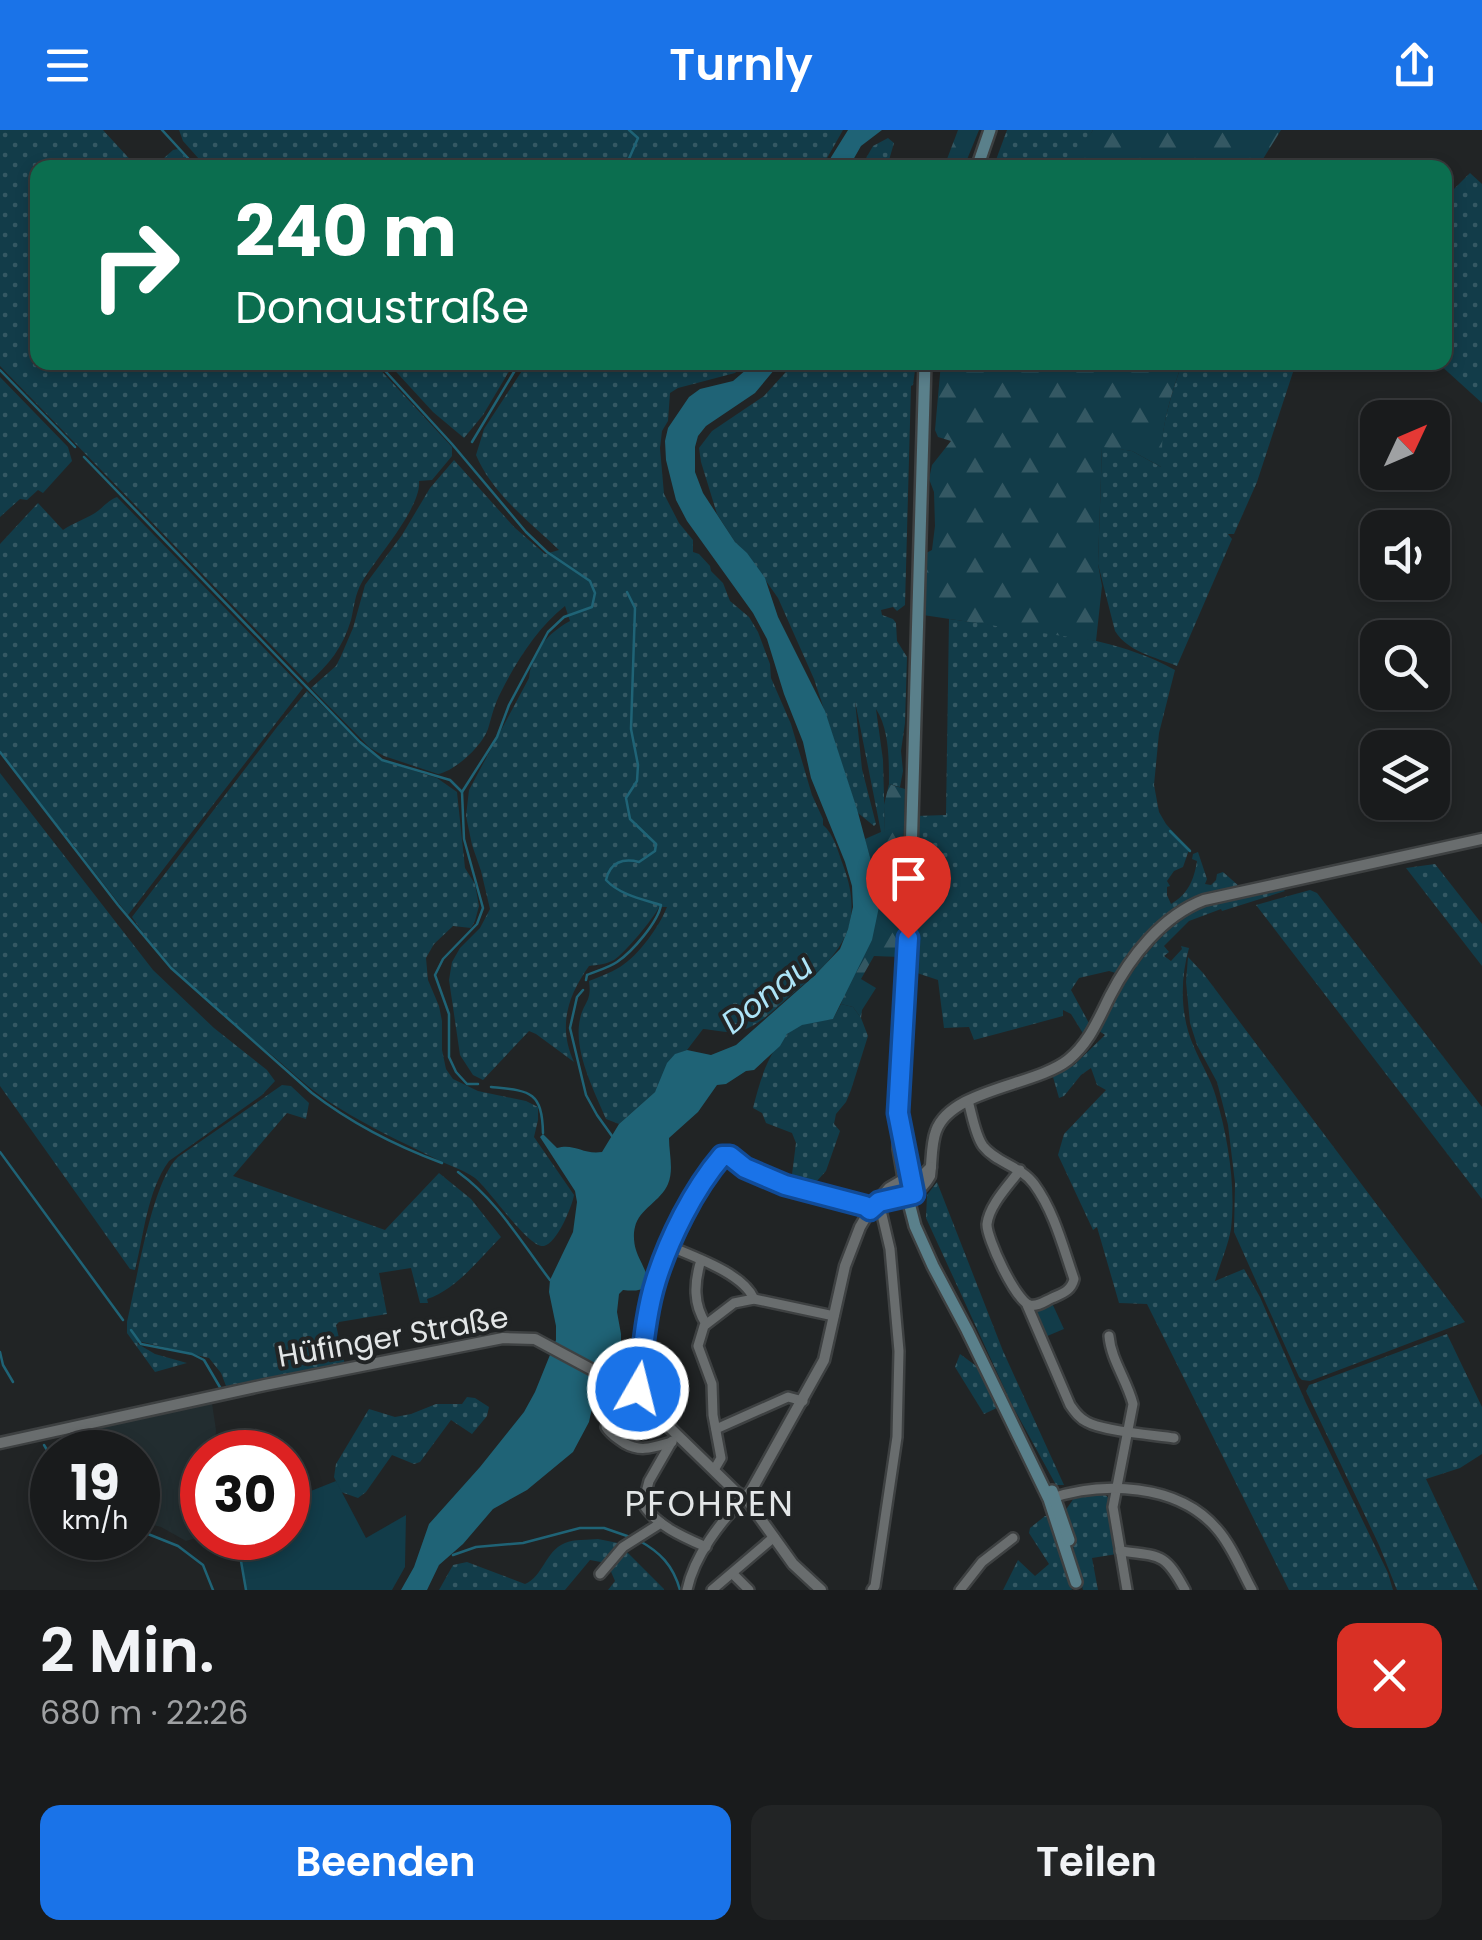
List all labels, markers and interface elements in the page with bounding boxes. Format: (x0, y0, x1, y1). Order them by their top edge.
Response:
text: Turnly (669, 33, 813, 96)
icon: menu (40, 38, 95, 93)
icon: share (1387, 38, 1442, 93)
text: 240 m (235, 182, 457, 281)
icon: right (70, 200, 200, 330)
text: Donaustraße (235, 276, 529, 339)
north arrow (1360, 400, 1450, 490)
map controls (1360, 400, 1450, 820)
button: sound (1360, 510, 1450, 600)
button: search (1360, 620, 1450, 710)
button: layers (1360, 730, 1450, 820)
pin (866, 836, 951, 939)
icon: arrive (881, 851, 936, 906)
water label: Donau (711, 943, 822, 1044)
street label: Hüfinger Straße (274, 1295, 512, 1378)
position arrow (586, 1337, 690, 1441)
speed limit sign: 30 (180, 1430, 310, 1560)
text: 19 (70, 1447, 120, 1518)
district label: PFOHREN (625, 1479, 795, 1528)
text: km/h (62, 1503, 128, 1538)
text: 2 Min. (40, 1609, 215, 1693)
button: close (1337, 1623, 1442, 1728)
text: 680 m · 22:26 (40, 1690, 248, 1735)
button: Beenden (40, 1805, 731, 1920)
button: Teilen (751, 1805, 1442, 1920)

